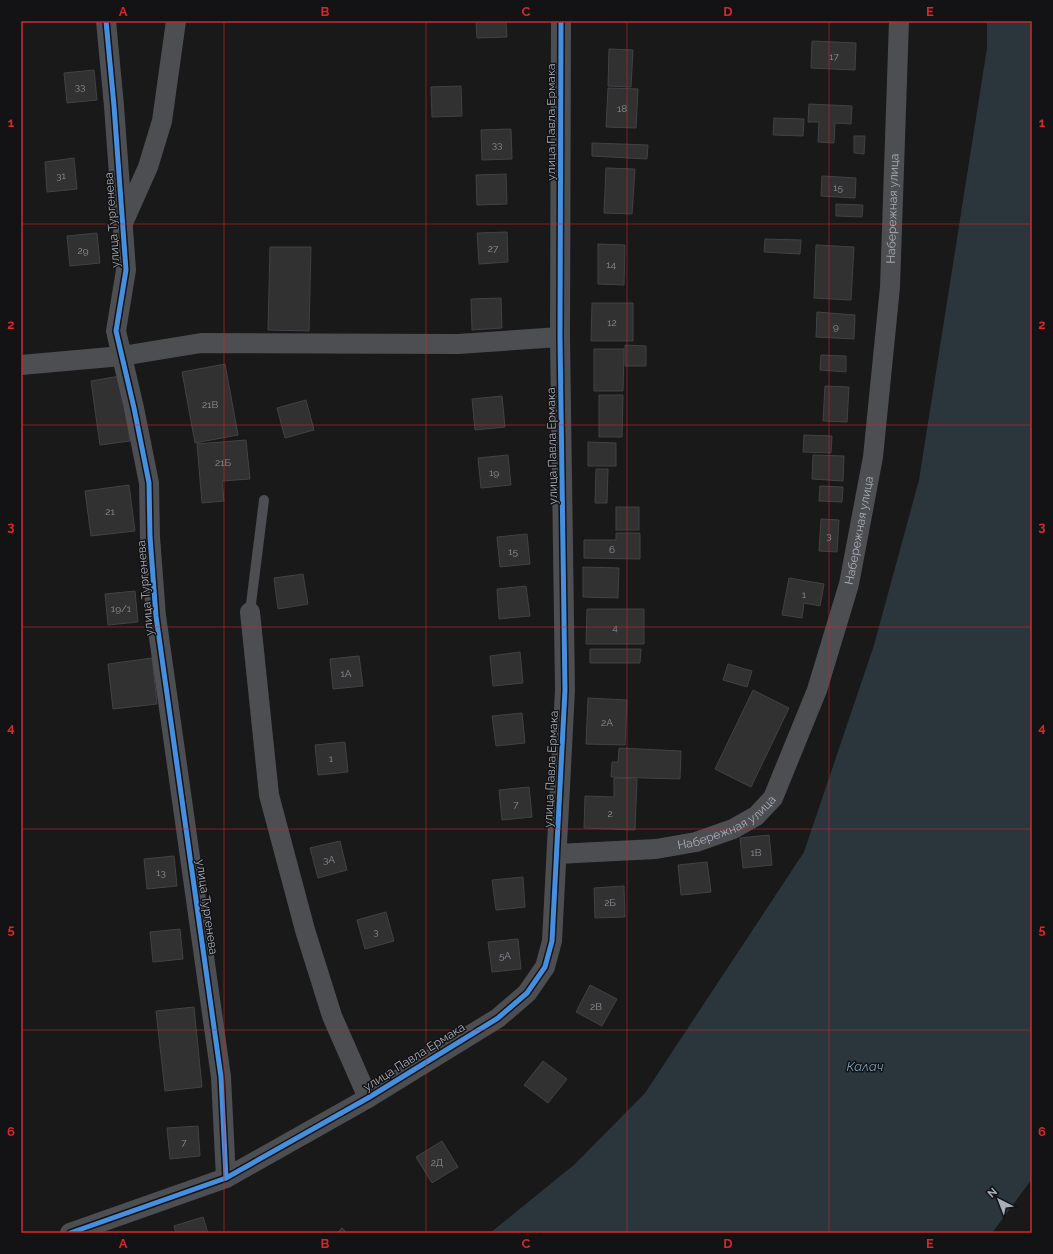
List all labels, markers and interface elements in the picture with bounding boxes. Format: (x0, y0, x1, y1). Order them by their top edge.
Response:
text: A (119, 4, 128, 19)
text: B (321, 4, 330, 19)
text: C (522, 4, 531, 19)
text: D (723, 4, 733, 19)
text: E (926, 4, 934, 19)
house number: 17 (829, 51, 839, 62)
street label: улица Павла Ермака (544, 63, 558, 181)
house number: 33 (75, 81, 85, 92)
house number: 18 (617, 103, 627, 114)
text: 1 (8, 115, 15, 130)
text: 1 (1039, 115, 1046, 130)
house number: 33 (492, 139, 502, 150)
street label: Набережная улица (884, 153, 902, 264)
house number: 31 (56, 170, 67, 181)
street label: улица Тургенева (102, 172, 122, 268)
house number: 15 (833, 182, 843, 193)
house number: 27 (488, 243, 499, 254)
house number: 29 (77, 245, 89, 256)
house number: 14 (606, 259, 616, 270)
text: 2 (7, 317, 15, 332)
house number: 12 (607, 317, 617, 328)
text: 2 (1038, 317, 1046, 332)
house number: 9 (833, 321, 839, 332)
street label: улица Павла Ермака (544, 387, 560, 505)
house number: 21В (202, 399, 218, 410)
house number: 21Б (215, 457, 231, 468)
house number: 19 (489, 467, 499, 478)
street label: Набережная улица (842, 475, 876, 586)
house number: 21 (105, 506, 115, 517)
text: 3 (7, 519, 15, 534)
text: 3 (1038, 519, 1046, 534)
house number: 3 (826, 530, 832, 541)
street label: улица Тургенева (134, 540, 156, 636)
house number: 6 (609, 544, 615, 555)
house number: 15 (508, 546, 518, 557)
house number: 1 (802, 589, 807, 600)
house number: 19/1 (111, 603, 132, 614)
house number: 4 (612, 622, 618, 633)
house number: 1А (340, 668, 352, 679)
street label: улица Павла Ермака (541, 710, 561, 828)
house number: 2А (601, 717, 613, 728)
text: 4 (7, 720, 15, 735)
text: 4 (1038, 720, 1046, 735)
house number: 1 (329, 753, 334, 764)
street label: Набережная улица (676, 793, 779, 852)
house number: 7 (513, 799, 519, 810)
house number: 2 (607, 808, 613, 819)
house number: 1В (751, 847, 762, 858)
house number: 3А (323, 854, 335, 865)
street label: улица Тургенева (193, 859, 221, 955)
house number: 13 (156, 867, 166, 878)
house number: 2Б (604, 897, 616, 908)
text: 5 (7, 922, 15, 937)
text: 5 (1038, 922, 1046, 937)
house number: 3 (373, 926, 379, 937)
house number: 5А (499, 950, 511, 961)
house number: 2В (590, 1001, 602, 1012)
street label: улица Павла Ермака (361, 1020, 467, 1094)
water label: Калач (847, 1059, 884, 1074)
text: 6 (7, 1124, 15, 1139)
text: 6 (1038, 1124, 1046, 1139)
house number: 7 (181, 1137, 187, 1148)
house number: 2Д (431, 1157, 444, 1168)
north arrow (979, 1180, 1019, 1220)
text: N (985, 1185, 1000, 1201)
text: A (119, 1236, 128, 1251)
text: B (321, 1236, 330, 1251)
text: C (522, 1236, 531, 1251)
text: D (723, 1236, 733, 1251)
text: E (926, 1236, 934, 1251)

